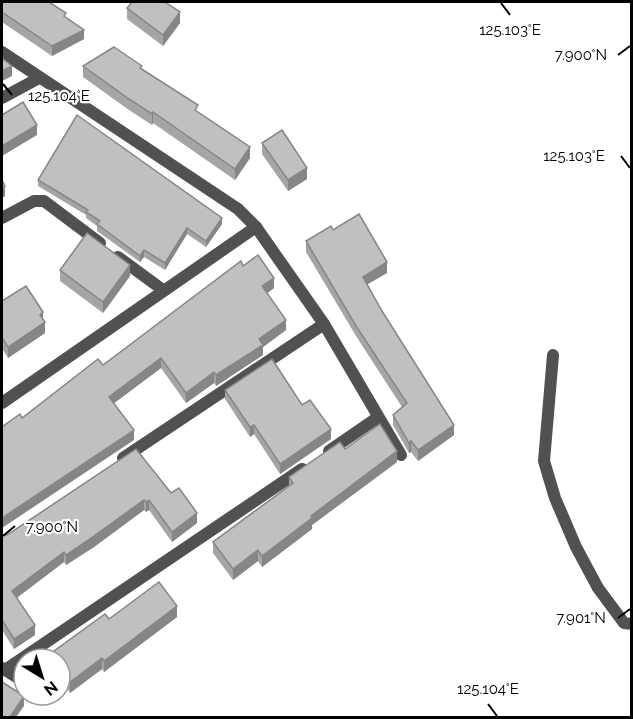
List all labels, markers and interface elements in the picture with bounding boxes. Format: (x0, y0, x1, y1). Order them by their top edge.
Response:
text: 125.103°E (479, 21, 541, 39)
text: 7.900°N (555, 46, 607, 64)
text: 125.104°E (28, 87, 90, 105)
text: 125.103°E (543, 147, 605, 165)
text: 7.900°N (26, 518, 78, 536)
text: 7.901°N (556, 609, 606, 627)
north arrow (12, 647, 72, 707)
text: N (40, 677, 62, 700)
text: 125.104°E (457, 680, 519, 698)

